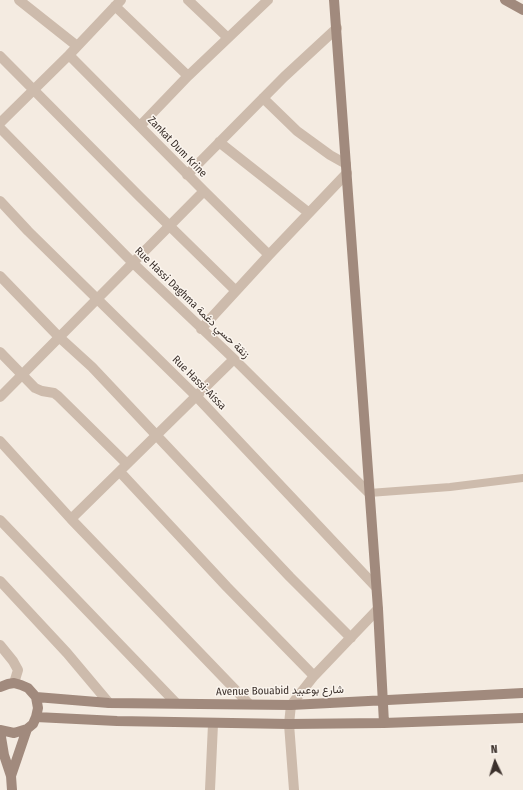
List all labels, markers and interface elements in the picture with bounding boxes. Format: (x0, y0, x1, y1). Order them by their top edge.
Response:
street label: Zankat Dum Krine (145, 114, 209, 180)
street label: Rue Hassi Daghma زنقة حسي دغمة (132, 245, 252, 361)
street label: Rue Hassi-Aissa (169, 353, 229, 413)
street label: Avenue Bouabid شارع بوعبيد (216, 683, 344, 699)
north arrow (475, 742, 515, 782)
text: N (490, 743, 498, 756)

